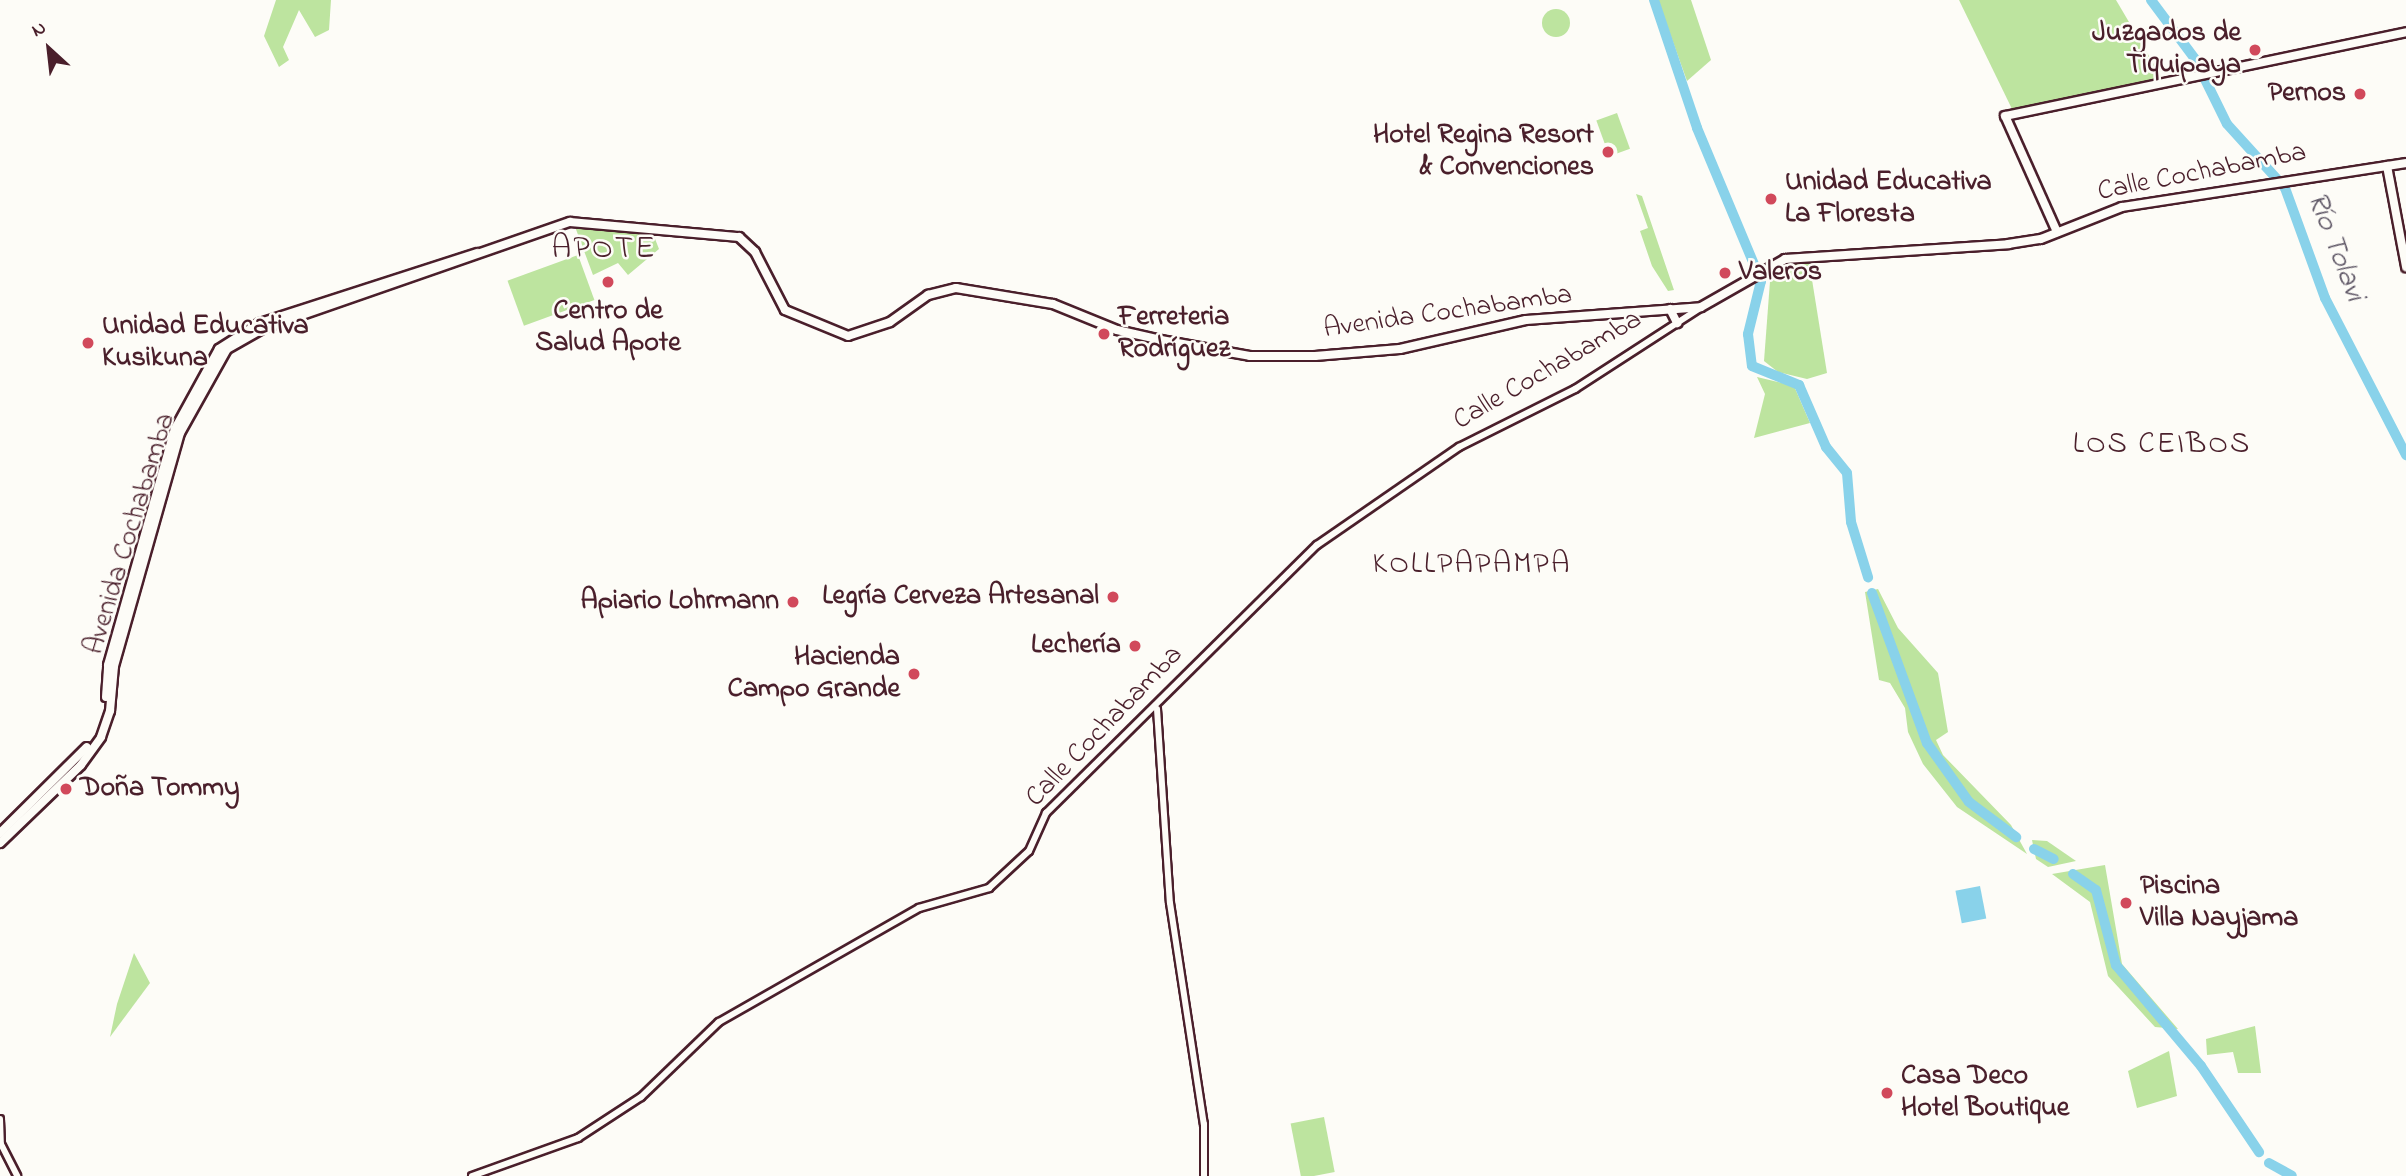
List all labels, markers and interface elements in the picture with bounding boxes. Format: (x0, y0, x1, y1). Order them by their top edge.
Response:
north arrow (14, 14, 84, 84)
text: N (27, 15, 51, 45)
place label: Juzgados de Tiquipaya (2092, 17, 2241, 83)
marker: Juzgados de Tiquipaya (2247, 42, 2263, 58)
place label: Pernos (2268, 77, 2346, 111)
marker: Pernos (2352, 86, 2368, 102)
place label: Hotel Regina Resort & Convenciones (1373, 119, 1594, 185)
street label: Calle Cochabamba (2095, 136, 2309, 210)
marker: Hotel Regina Resort & Convenciones (1600, 144, 1616, 160)
place label: Unidad Educativa La Floresta (1785, 166, 1992, 232)
water label: Río Tolavi (2298, 187, 2372, 307)
marker: Unidad Educativa La Floresta (1763, 191, 1779, 207)
district label: APOTE (552, 231, 656, 269)
place label: Valeros (1739, 256, 1822, 290)
marker: Valeros (1717, 265, 1733, 281)
marker: Centro de Salud Apote (598, 272, 618, 292)
street label: Avenida Cochabamba (1322, 279, 1574, 347)
place label: Centro de Salud Apote (535, 295, 681, 361)
place label: Ferreteria Rodríguez (1118, 301, 1230, 367)
street label: Calle Cochabamba (1448, 304, 1648, 438)
place label: Unidad Educativa Kusikuna (102, 310, 309, 376)
marker: Ferreteria Rodríguez (1096, 326, 1112, 342)
marker: Unidad Educativa Kusikuna (80, 335, 96, 351)
street label: Avenida Cochabamba (78, 409, 184, 659)
district label: LOS CEIBOS (2074, 427, 2250, 463)
district label: KOLLPAPAMPA (1374, 547, 1570, 583)
place label: Legría Cerveza Artesanal (822, 580, 1099, 614)
place label: Apiario Lohrmann (581, 585, 779, 619)
marker: Legría Cerveza Artesanal (1105, 589, 1121, 605)
marker: Apiario Lohrmann (785, 594, 801, 610)
place label: Lechería (1031, 629, 1121, 663)
marker: Lechería (1127, 638, 1143, 654)
street label: Calle Cochabamba (1019, 639, 1191, 815)
place label: Hacienda Campo Grande (728, 641, 900, 707)
marker: Hacienda Campo Grande (906, 666, 922, 682)
place label: Doña Tommy (80, 772, 240, 806)
marker: Doña Tommy (58, 781, 74, 797)
place label: Piscina Villa Nayjama (2140, 870, 2298, 936)
marker: Piscina Villa Nayjama (2118, 895, 2134, 911)
place label: Casa Deco Hotel Boutique (1901, 1060, 2069, 1126)
marker: Casa Deco Hotel Boutique (1879, 1085, 1895, 1101)

